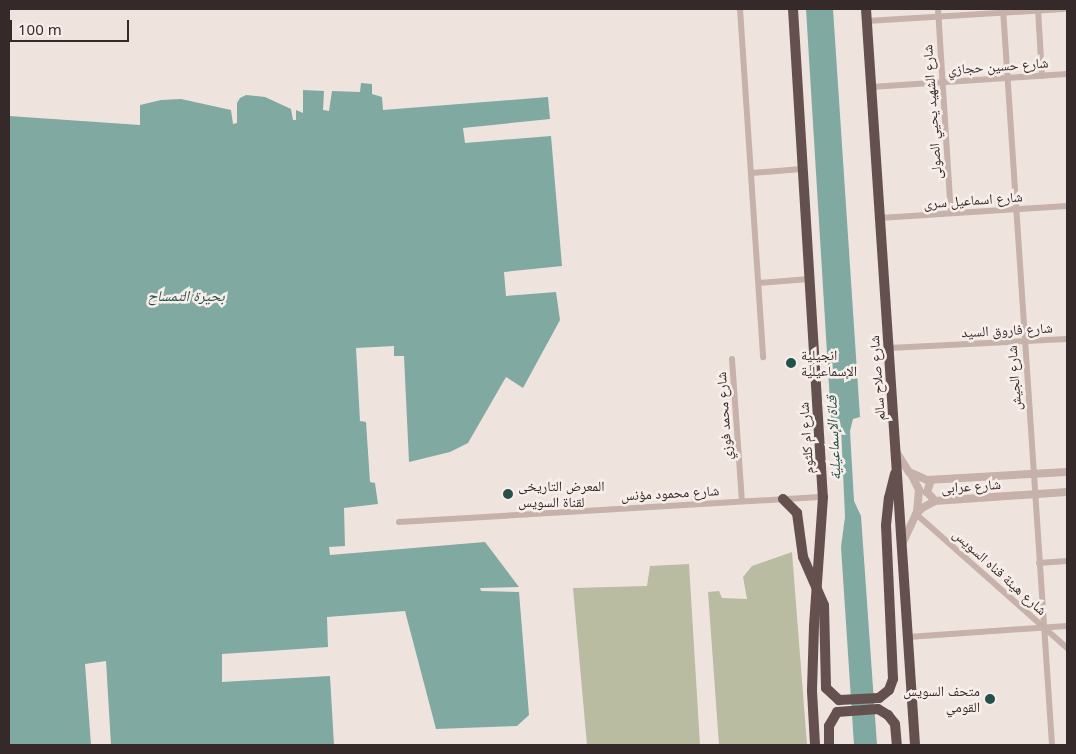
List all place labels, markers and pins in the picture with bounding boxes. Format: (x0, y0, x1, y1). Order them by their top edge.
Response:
place label: انجيلية الإسماعيلية (801, 347, 857, 380)
marker: انجيلية الإسماعيلية (785, 357, 797, 369)
place label: المعرض التاريخى لقناة السويس (518, 478, 605, 511)
marker: المعرض التاريخى لقناة السويس (502, 488, 514, 500)
place label: متحف السويس القومي (903, 683, 980, 716)
marker: متحف السويس القومي (984, 693, 996, 705)

